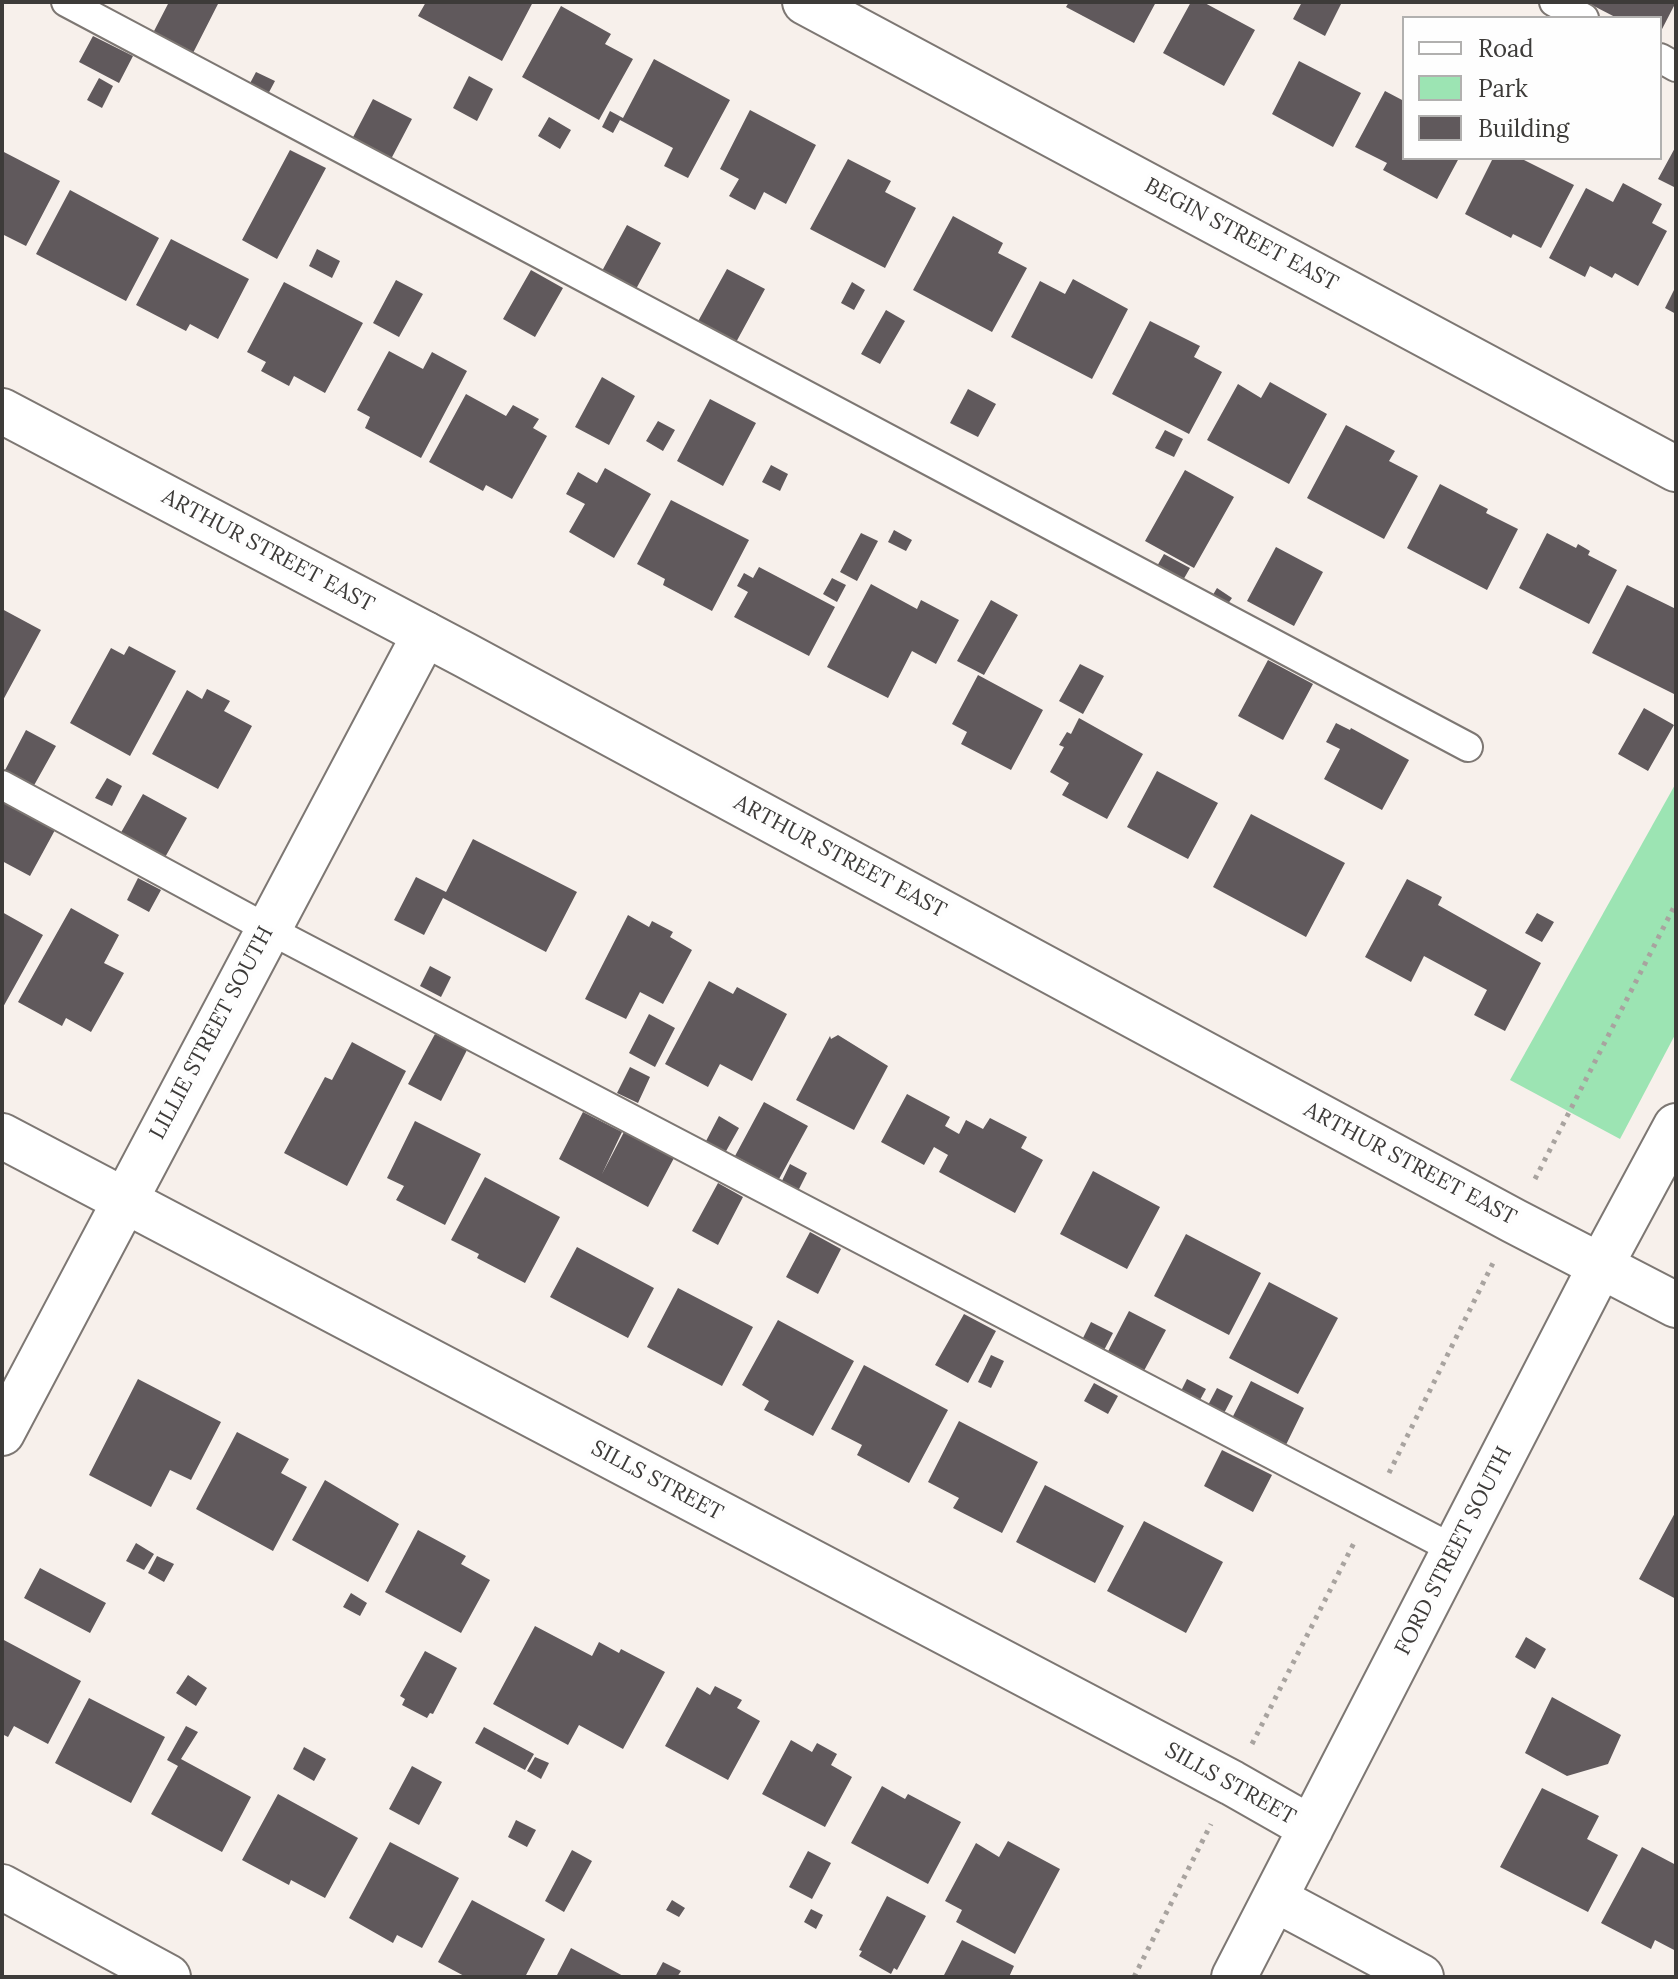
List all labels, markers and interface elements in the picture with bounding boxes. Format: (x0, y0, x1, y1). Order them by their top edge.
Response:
legend (1402, 16, 1662, 160)
text: Road (1478, 33, 1534, 64)
text: Park (1478, 73, 1528, 104)
text: Building (1478, 113, 1569, 144)
street label: BEGIN STREET EAST (1140, 173, 1342, 297)
street label: ARTHUR STREET EAST (157, 484, 379, 618)
street label: ARTHUR STREET EAST (729, 790, 951, 924)
street label: LILLIE STREET SOUTH (145, 922, 279, 1144)
street label: ARTHUR STREET EAST (1299, 1097, 1521, 1231)
street label: SILLS STREET (587, 1435, 727, 1527)
street label: FORD STREET SOUTH (1390, 1442, 1518, 1660)
street label: SILLS STREET (1160, 1737, 1300, 1831)

